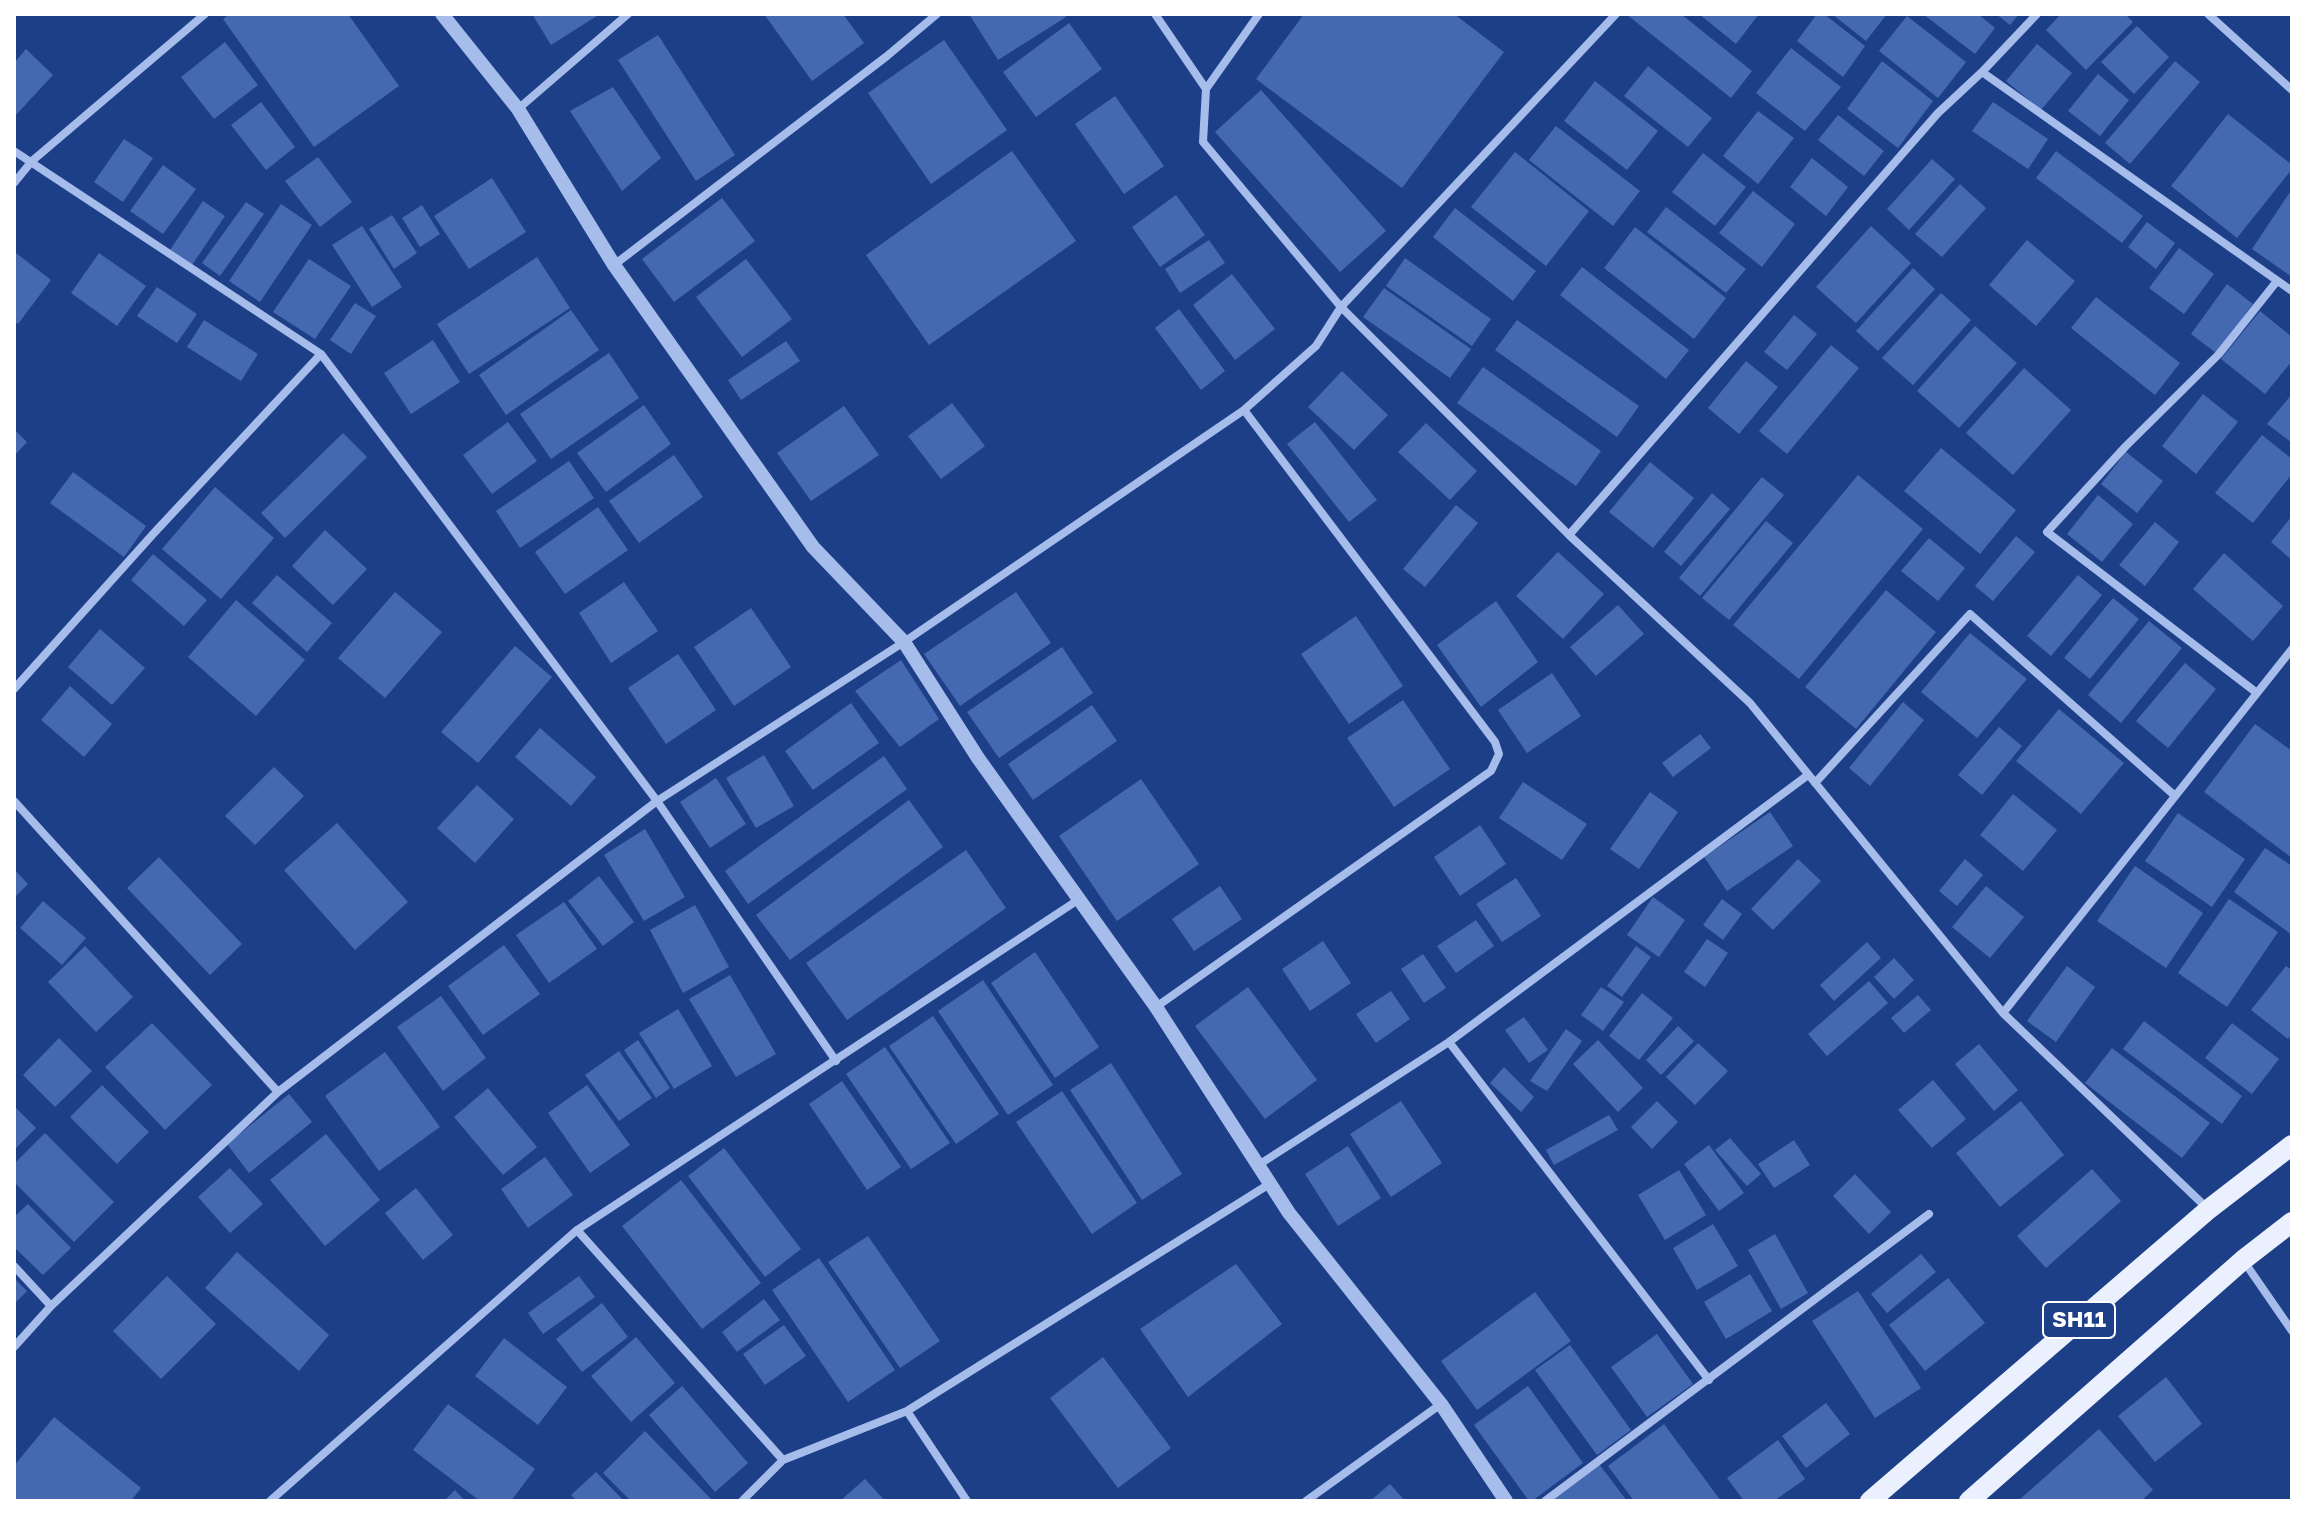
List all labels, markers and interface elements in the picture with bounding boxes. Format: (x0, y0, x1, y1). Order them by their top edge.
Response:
road number: SH11 (2043, 1302, 2115, 1338)

